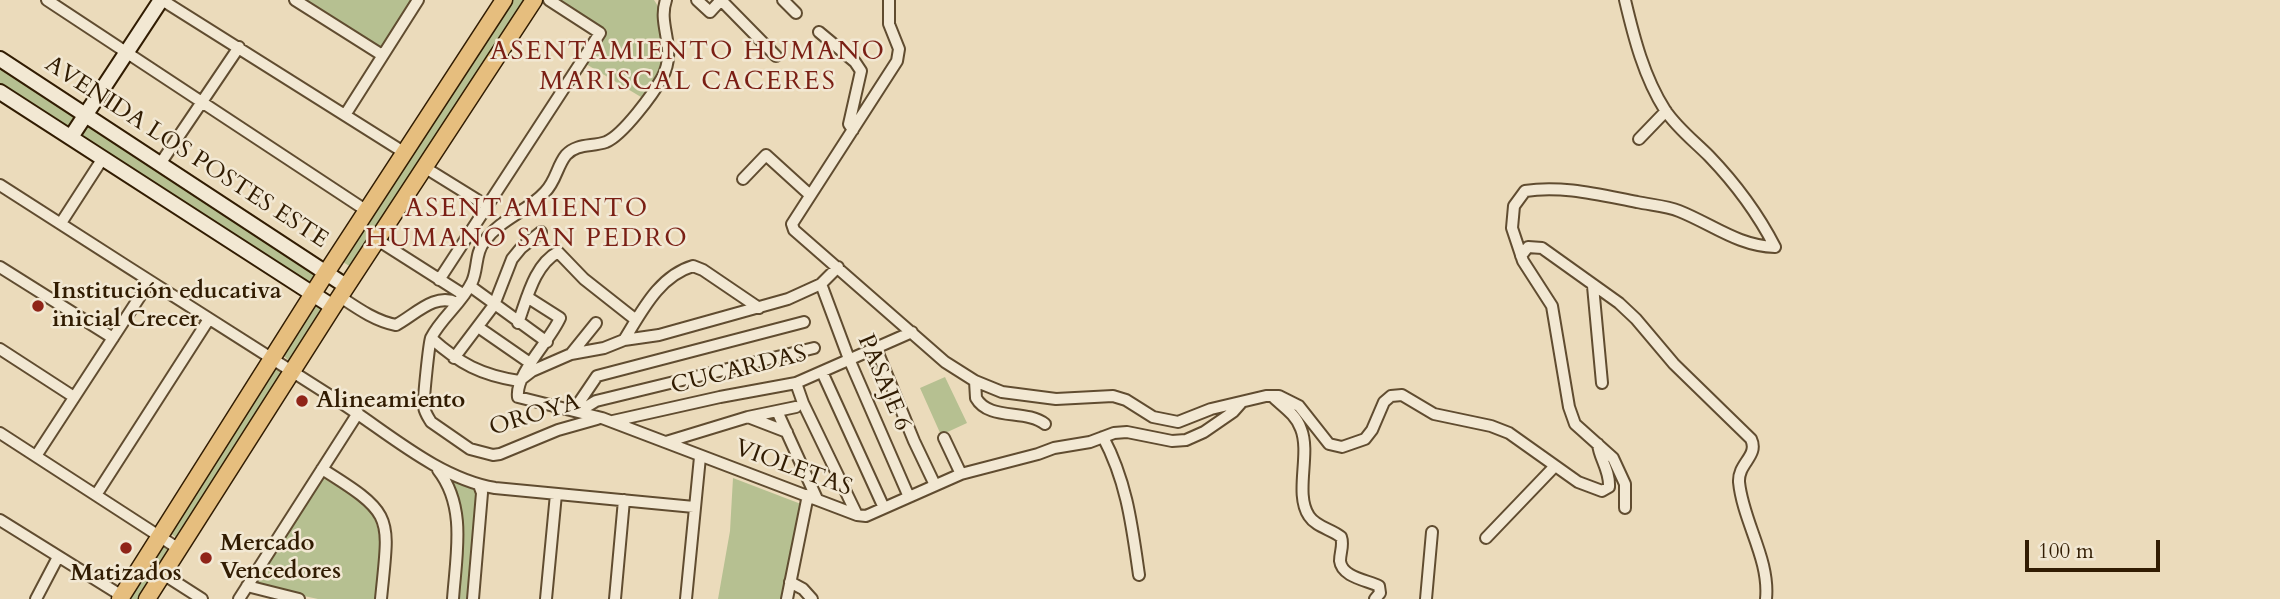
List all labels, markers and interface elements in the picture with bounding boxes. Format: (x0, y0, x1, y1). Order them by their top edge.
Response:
district label: ASENTAMIENTO HUMANO MARISCAL CACERES (492, 37, 884, 98)
street label: AVENIDA LOS POSTES ESTE (39, 51, 333, 255)
district label: ASENTAMIENTO HUMANO SAN PEDRO (367, 194, 687, 256)
place label: Institución educativa inicial Crecer (52, 278, 282, 334)
marker: Institución educativa inicial Crecer (30, 298, 46, 314)
street label: PASAJE 6 (850, 330, 916, 436)
street label: CUCARDAS (668, 340, 810, 402)
place label: Alineamiento (316, 387, 465, 415)
street label: OROYA (486, 389, 584, 443)
marker: Alineamiento (294, 393, 310, 409)
street label: VIOLETAS (730, 435, 856, 503)
scale bar (2028, 526, 2163, 570)
place label: Mercado Vencedores (220, 530, 341, 586)
text: 100 m (2038, 537, 2094, 566)
marker: Matizados (118, 540, 134, 556)
marker: Mercado Vencedores (198, 550, 214, 566)
place label: Matizados (70, 560, 182, 588)

